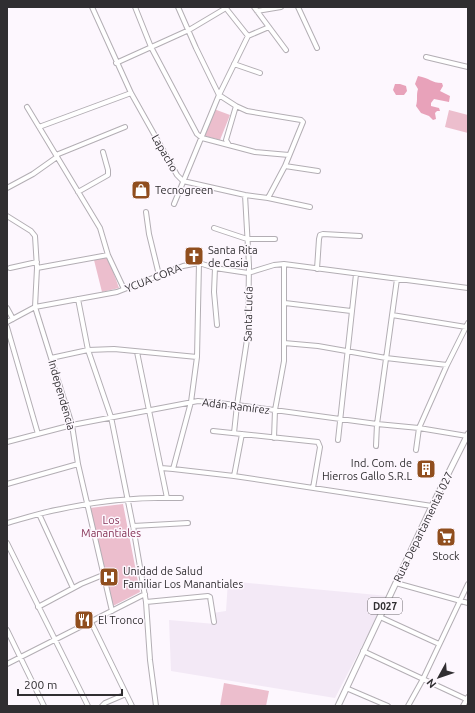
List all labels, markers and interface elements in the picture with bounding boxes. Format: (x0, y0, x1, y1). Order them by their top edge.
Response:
street label: Lapacho (150, 132, 180, 174)
shop icon: Tecnogreen (130, 179, 152, 201)
place label: Tecnogreen (155, 184, 213, 196)
place label: Santa Rita de Casia (208, 244, 258, 269)
church icon: Santa Rita de Casia (183, 245, 205, 267)
street label: YCUA CORA (123, 261, 184, 295)
street label: Santa Lucía (242, 286, 254, 342)
street label: Independencia (46, 358, 78, 432)
street label: Adán Ramírez (202, 396, 270, 416)
place label: Ind. Com. de Hierros Gallo S.R.L (322, 457, 412, 482)
building icon: Ind. Com. de Hierros Gallo S.R.L (415, 458, 437, 480)
street label: Ruta Departamental 027 (391, 470, 455, 584)
park label: Los Manantiales (81, 514, 141, 539)
supermarket icon: Stock (435, 526, 457, 548)
place label: Stock (432, 550, 460, 562)
place label: Unidad de Salud Familiar Los Manantiales (123, 565, 243, 590)
hospital icon: Unidad de Salud Familiar Los Manantiales (98, 566, 120, 588)
road number: D027 (368, 598, 402, 614)
restaurant icon: El Tronco (73, 609, 95, 631)
place label: El Tronco (98, 614, 144, 626)
north arrow (419, 657, 459, 697)
scale bar (18, 671, 122, 697)
text: N (424, 676, 439, 690)
text: 200 m (24, 678, 57, 691)

